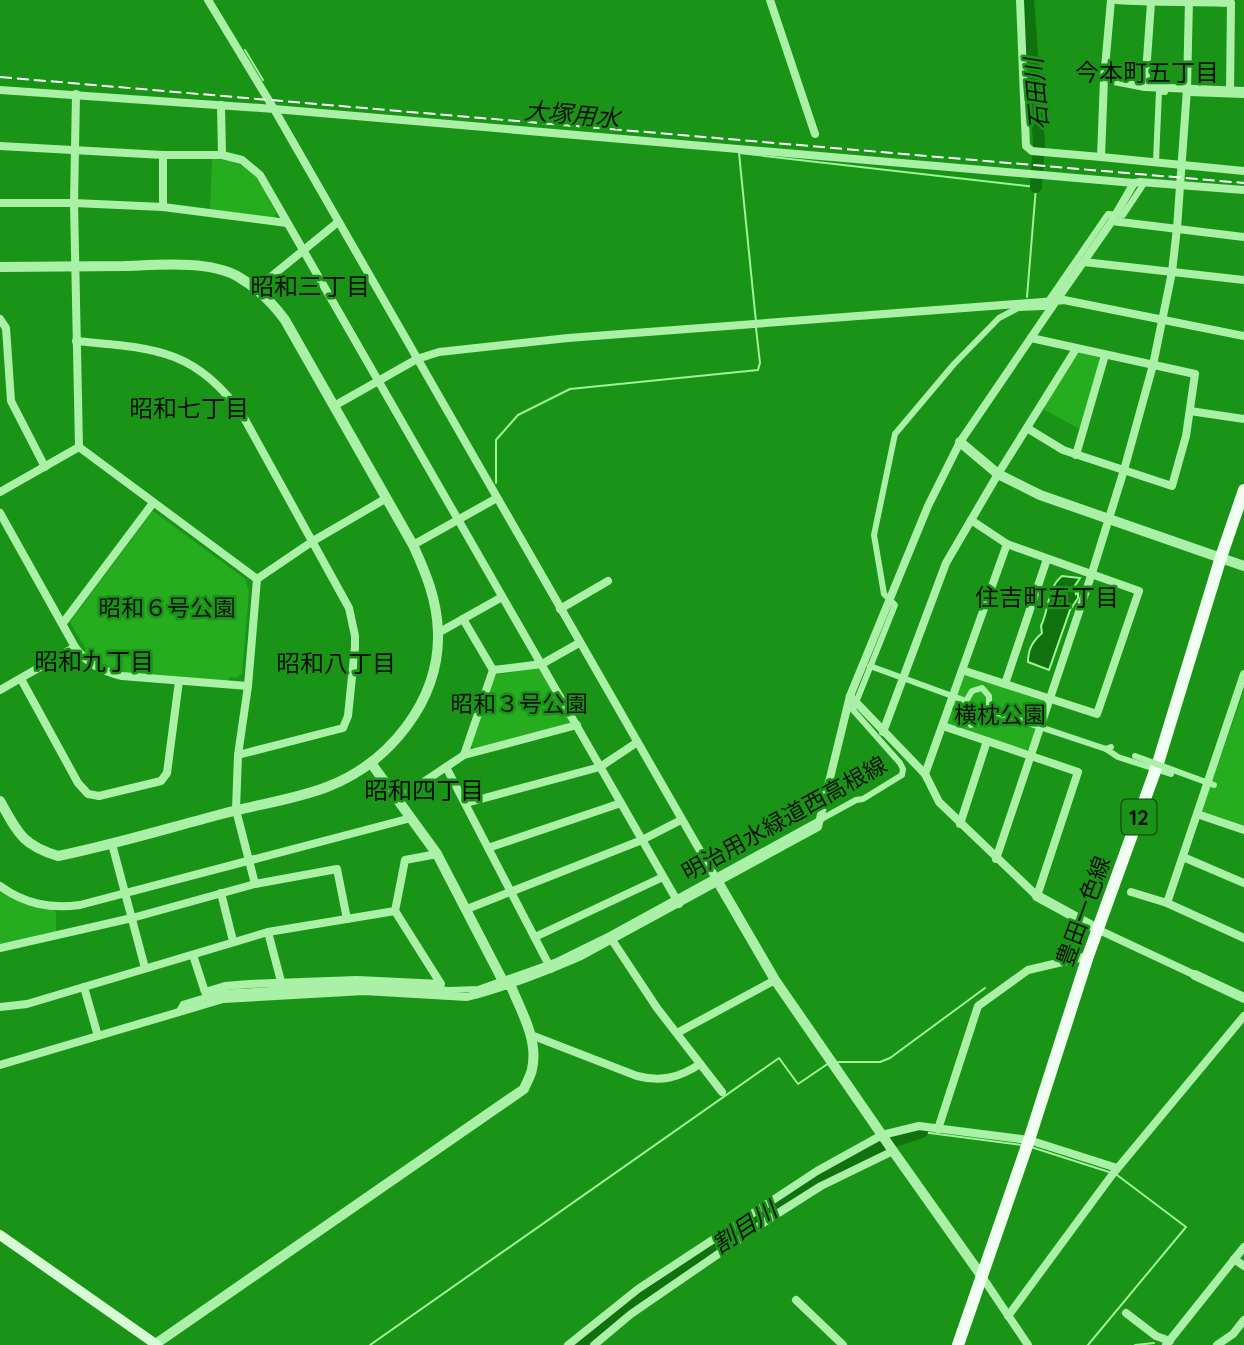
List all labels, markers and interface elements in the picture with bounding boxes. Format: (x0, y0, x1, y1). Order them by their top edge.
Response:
water label: 石田川 (1018, 54, 1054, 131)
district label: 今本町五丁目 (1075, 57, 1219, 87)
water label: 大塚用水 (523, 95, 624, 133)
district label: 昭和三丁目 (250, 271, 370, 301)
district label: 昭和七丁目 (129, 393, 249, 423)
district label: 住吉町五丁目 (975, 582, 1119, 612)
park label: 昭和６号公園 (98, 593, 236, 622)
district label: 昭和九丁目 (34, 646, 154, 676)
district label: 昭和八丁目 (276, 648, 396, 678)
park label: 昭和３号公園 (450, 689, 588, 718)
park label: 横枕公園 (954, 700, 1046, 729)
street label: 明治用水緑道西高根線 (676, 750, 892, 886)
district label: 昭和四丁目 (364, 775, 484, 805)
road number: 12 (1122, 800, 1156, 834)
street label: 豊田一色線 (1050, 852, 1116, 970)
water label: 割目川 (706, 1193, 785, 1260)

